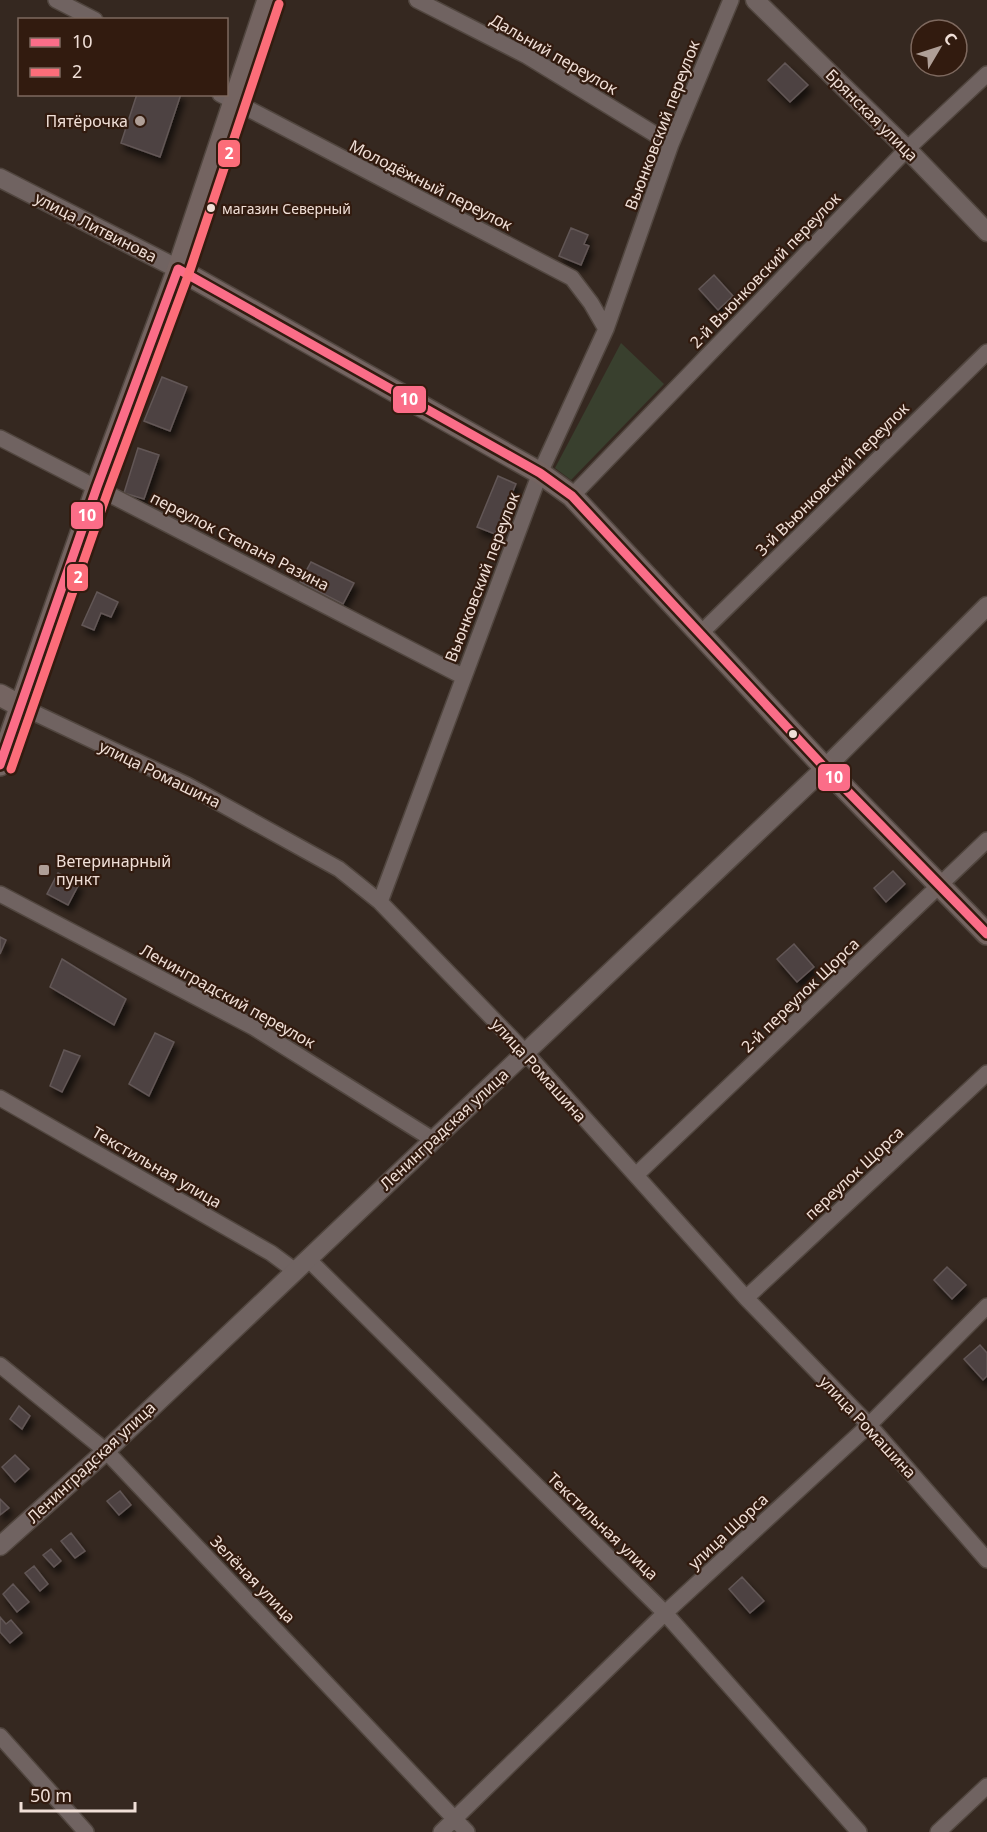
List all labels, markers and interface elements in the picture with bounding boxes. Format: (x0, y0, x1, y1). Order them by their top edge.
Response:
street label: Дальний переулок (486, 9, 622, 100)
legend (18, 18, 228, 96)
north arrow (909, 18, 969, 78)
text: С (939, 28, 962, 49)
text: 10 (72, 29, 93, 53)
street label: Вьюнковский переулок (619, 36, 705, 213)
text: 2 (72, 59, 82, 83)
street label: Брянская улица (821, 64, 923, 166)
place label: Пятёрочка (45, 110, 128, 132)
marker: Пятёрочка (133, 114, 147, 128)
street label: Молодёжный переулок (346, 134, 517, 236)
line badge: 2 (217, 139, 241, 168)
text: 2 (224, 142, 234, 164)
street label: улица Литвинова (31, 187, 161, 267)
street label: 2-й Вьюнковский переулок (685, 187, 846, 353)
place label: магазин Северный (222, 199, 351, 218)
marker: магазин Северный (205, 202, 217, 214)
line badge: 10 (392, 385, 427, 414)
text: 10 (400, 388, 418, 410)
street label: 3-й Вьюнковский переулок (750, 397, 914, 561)
street label: переулок Степана Разина (147, 486, 333, 596)
street label: Вьюнковский переулок (439, 488, 525, 665)
line badge: 10 (70, 501, 104, 530)
text: 10 (78, 504, 96, 526)
line badge: 2 (66, 563, 89, 592)
text: 2 (73, 566, 83, 588)
unlabelled marker (787, 728, 799, 740)
street label: улица Ромашина (96, 735, 224, 813)
line badge: 10 (817, 763, 851, 792)
text: 10 (825, 766, 843, 788)
place label: Ветеринарный пункт (56, 850, 171, 890)
marker: Ветеринарный пункт (37, 863, 51, 877)
street label: 2-й переулок Щорса (736, 933, 864, 1057)
street label: Ленинградский переулок (137, 939, 320, 1054)
street label: улица Ромашина (486, 1013, 592, 1127)
street label: Ленинградская улица (375, 1063, 513, 1195)
street label: Текстильная улица (88, 1121, 226, 1213)
street label: переулок Щорса (800, 1121, 908, 1225)
street label: улица Ромашина (815, 1371, 921, 1483)
street label: Ленинградская улица (22, 1396, 160, 1528)
street label: Текстильная улица (543, 1467, 663, 1585)
street label: улица Щорса (683, 1488, 773, 1574)
street label: Зелёная улица (206, 1530, 300, 1628)
scale bar (21, 1775, 135, 1813)
text: 50 m (30, 1783, 72, 1807)

